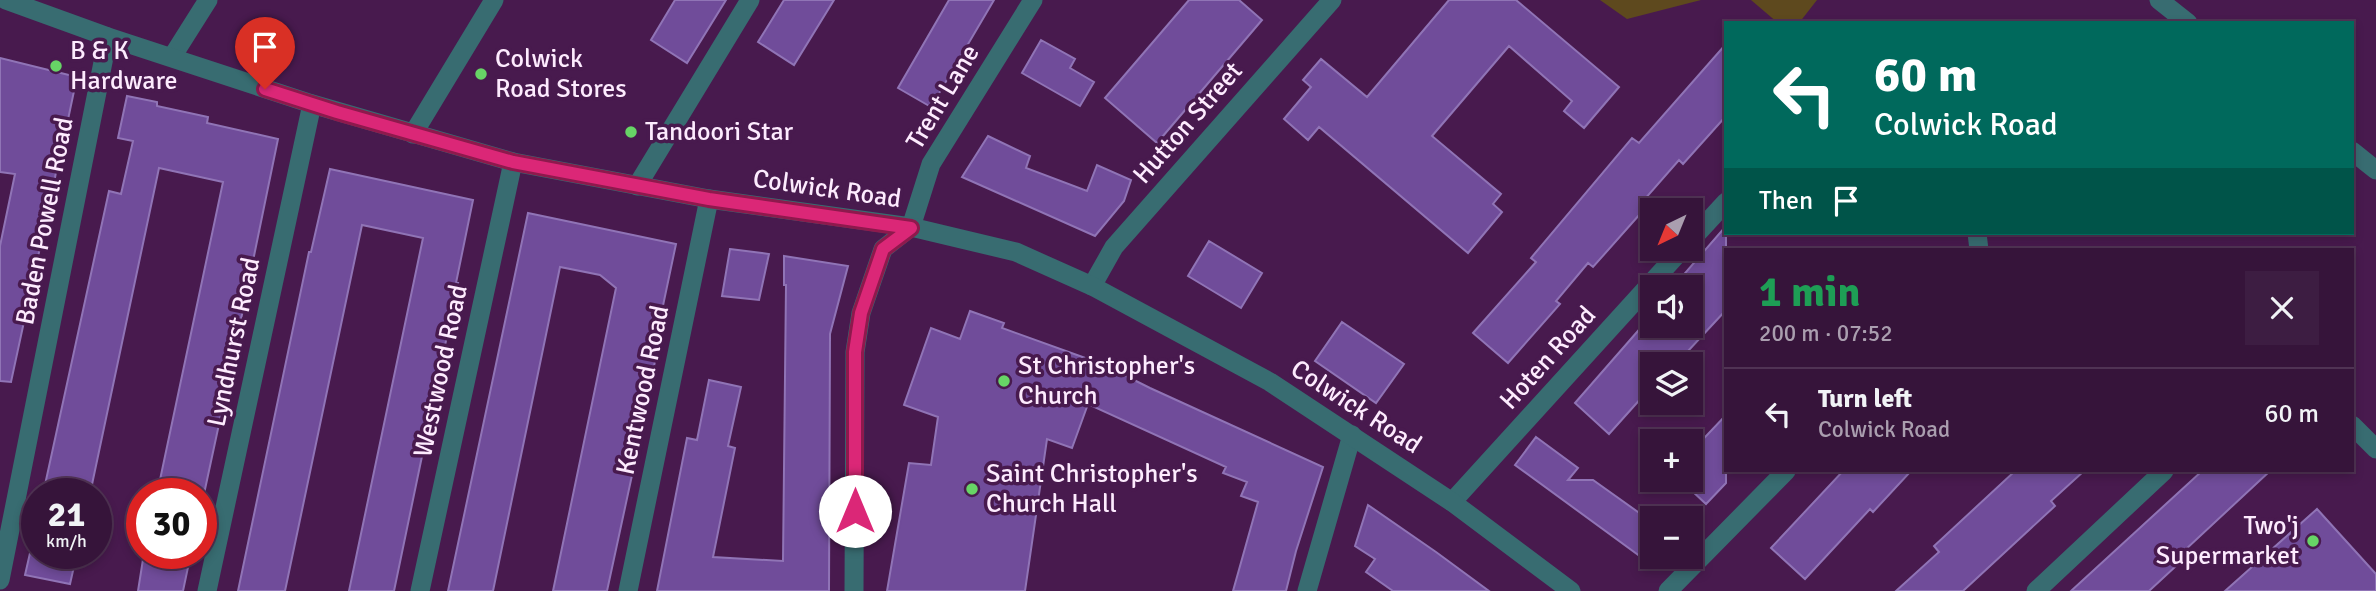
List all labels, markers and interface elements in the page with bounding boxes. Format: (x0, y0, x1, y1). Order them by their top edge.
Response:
pin (235, 17, 295, 89)
icon: arrive (246, 28, 284, 66)
place label: B & K Hardware (70, 35, 178, 97)
street label: Trent Lane (899, 39, 987, 155)
place label: Colwick Road Stores (495, 43, 627, 105)
text: 60 m (1874, 45, 1977, 105)
icon: left (1759, 49, 1850, 140)
street label: Hutton Street (1126, 56, 1250, 190)
marker: B & K Hardware (48, 58, 64, 74)
marker: Colwick Road Stores (473, 66, 489, 82)
text: Colwick Road (1874, 105, 2058, 144)
street label: Baden Powell Road (9, 115, 81, 327)
place label: Tandoori Star (645, 116, 794, 148)
marker: Tandoori Star (623, 124, 639, 140)
street label: Colwick Road (751, 163, 903, 215)
icon: arrive (1827, 182, 1865, 220)
text: Then (1759, 185, 1813, 217)
north arrow (1640, 198, 1703, 261)
map controls (1640, 198, 1703, 569)
street label: Lyndhurst Road (200, 254, 268, 430)
text: 1 min (1759, 267, 1860, 318)
button: close (2245, 271, 2319, 345)
button: sound (1640, 275, 1703, 338)
street label: Westwood Road (407, 282, 475, 460)
street label: Hoten Road (1493, 300, 1603, 416)
street label: Kentwood Road (609, 302, 677, 478)
text: 200 m · 07:52 (1759, 319, 1893, 348)
place label: St Christopher's Church (1018, 350, 1195, 412)
button: layers (1640, 352, 1703, 415)
street label: Colwick Road (1285, 353, 1427, 461)
marker: St Christopher's Church (996, 373, 1012, 389)
text: Turn left (1818, 383, 1912, 415)
icon: left (1759, 395, 1797, 433)
text: 60 m (2264, 398, 2319, 430)
text: Colwick Road (1818, 415, 1950, 444)
button: + (1640, 429, 1703, 492)
place label: Saint Christopher's Church Hall (986, 458, 1198, 520)
position arrow (818, 474, 892, 548)
speed limit sign: 30 (126, 478, 217, 569)
marker: Saint Christopher's Church Hall (964, 481, 980, 497)
text: 21 (48, 493, 85, 536)
button: − (1640, 506, 1703, 569)
place label: Two'j Supermarket (2156, 510, 2299, 572)
text: km/h (46, 530, 87, 552)
marker: Two'j Supermarket (2305, 533, 2321, 549)

